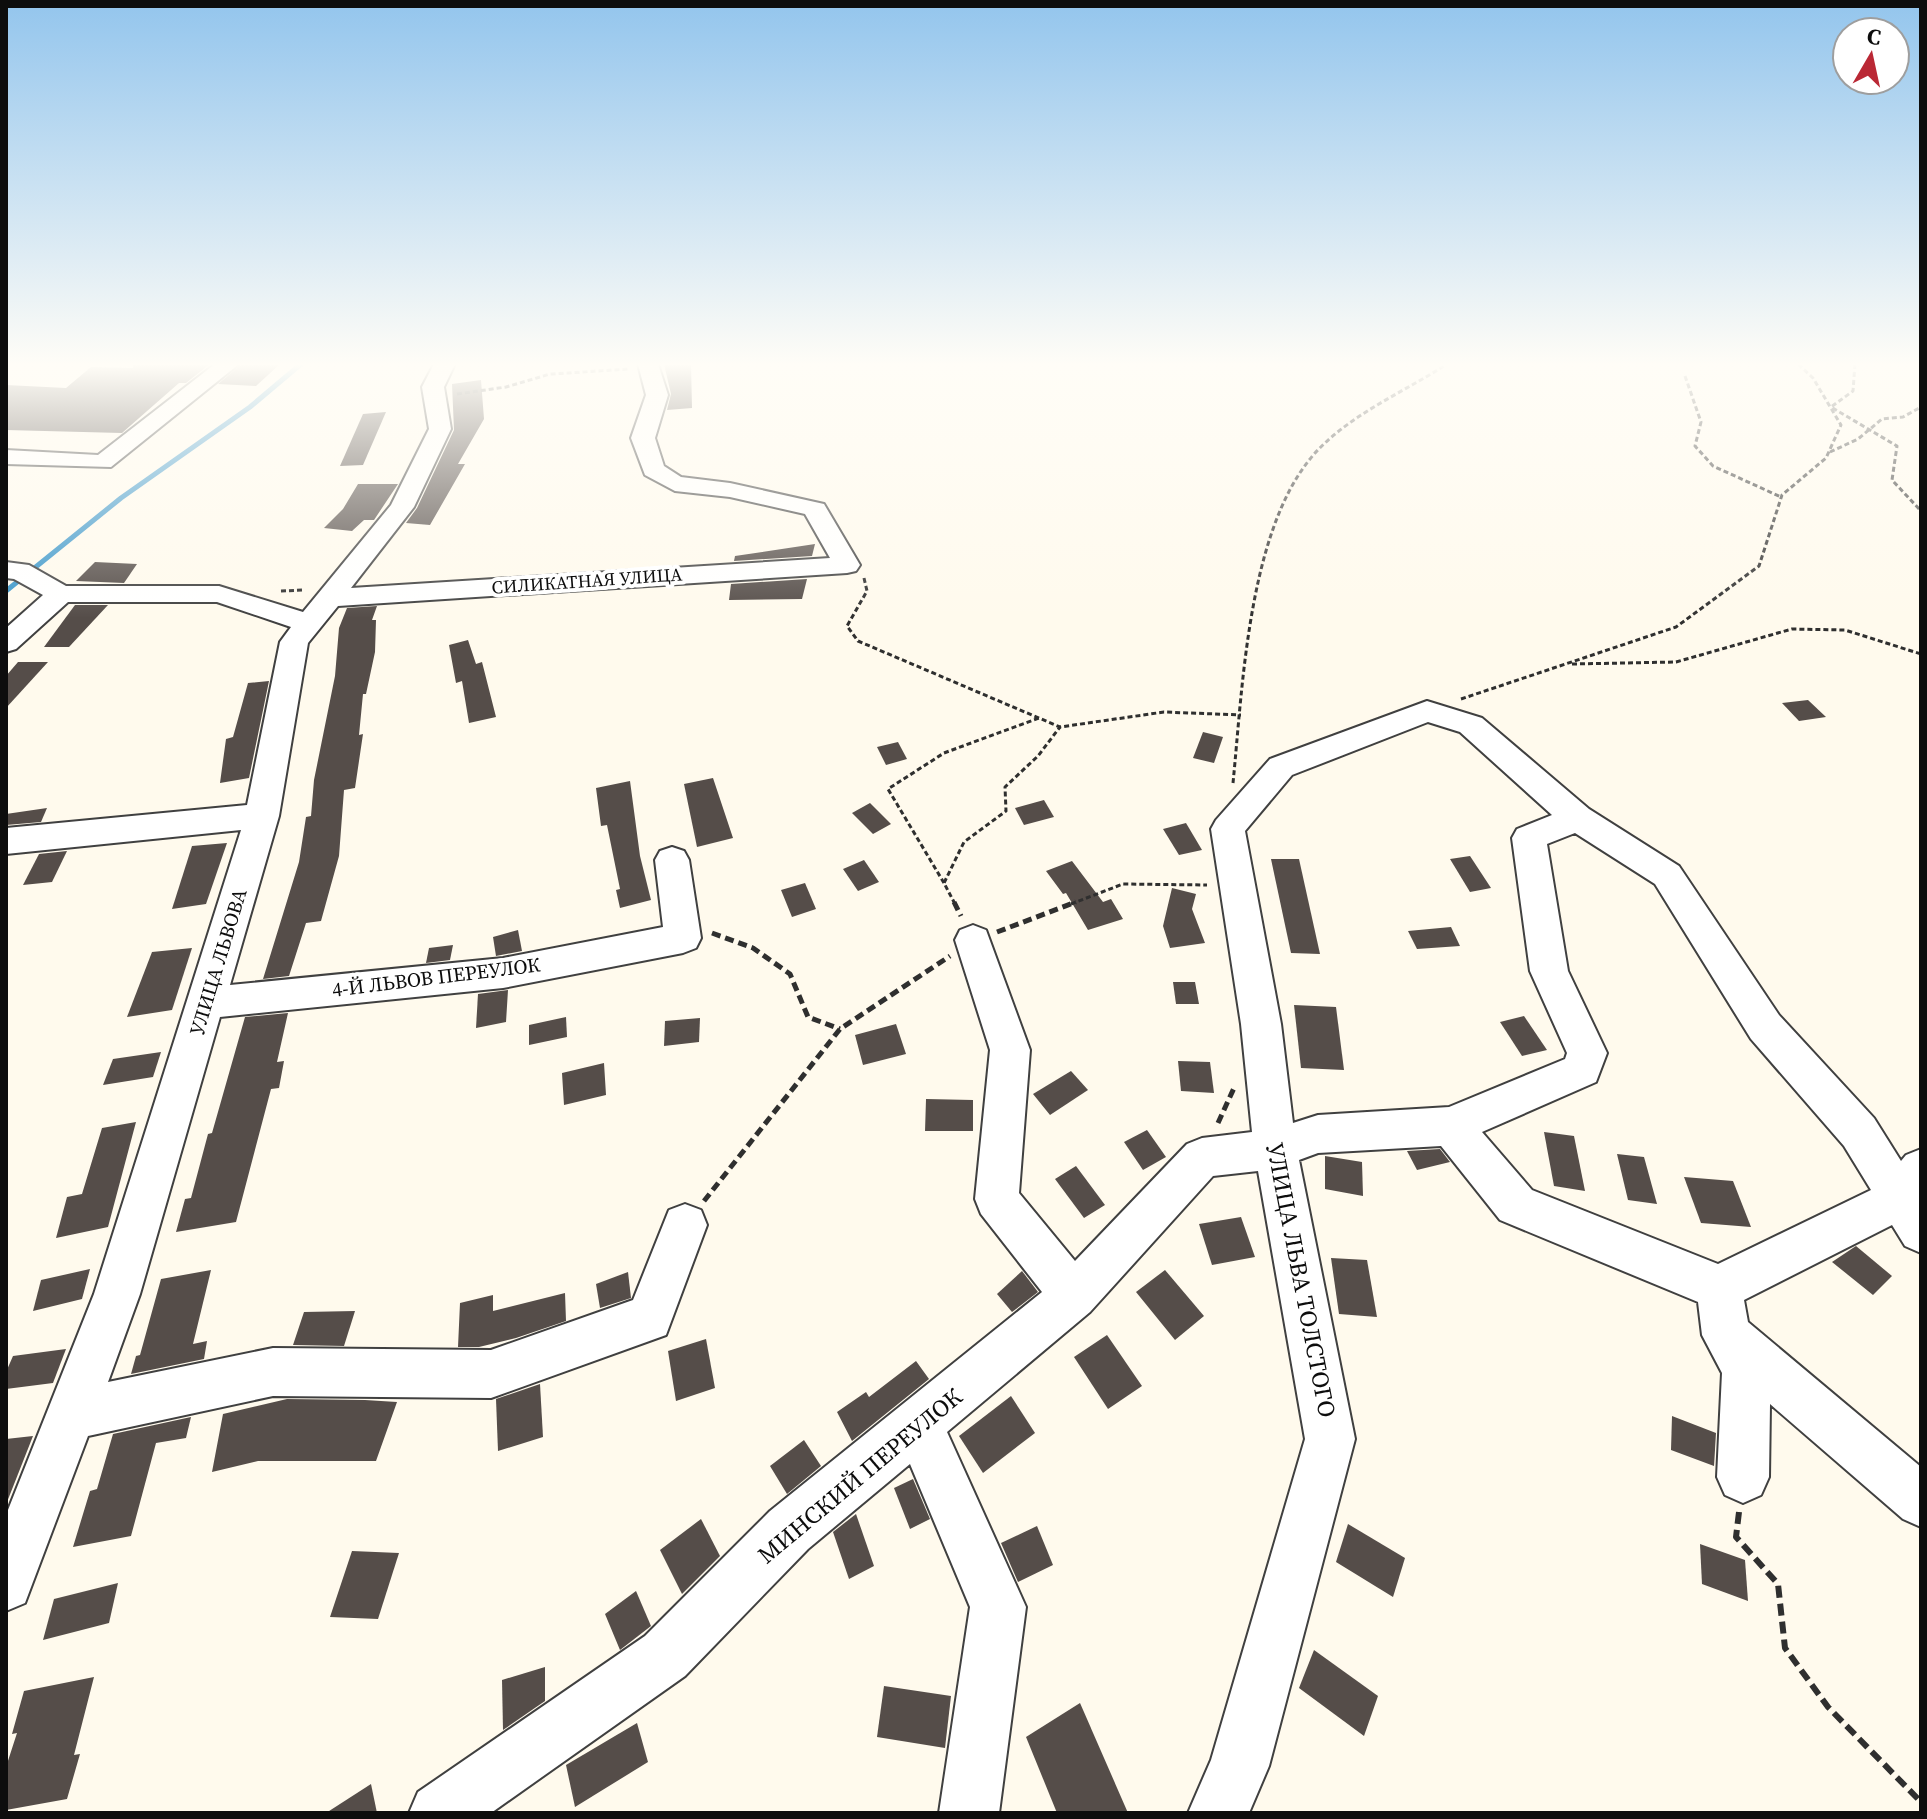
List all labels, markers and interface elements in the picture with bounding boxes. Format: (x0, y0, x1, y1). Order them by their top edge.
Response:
north arrow (1831, 16, 1911, 96)
text: С (1865, 20, 1884, 52)
street label: СИЛИКАТНАЯ УЛИЦА (491, 561, 683, 600)
street label: УЛИЦА ЛЬВОВА (182, 884, 254, 1039)
street label: 4-Й ЛЬВОВ ПЕРЕУЛОК (330, 950, 542, 1004)
street label: УЛИЦА ЛЬВА ТОЛСТОГО (1259, 1140, 1344, 1420)
street label: МИНСКИЙ ПЕРЕУЛОК (750, 1380, 969, 1571)

